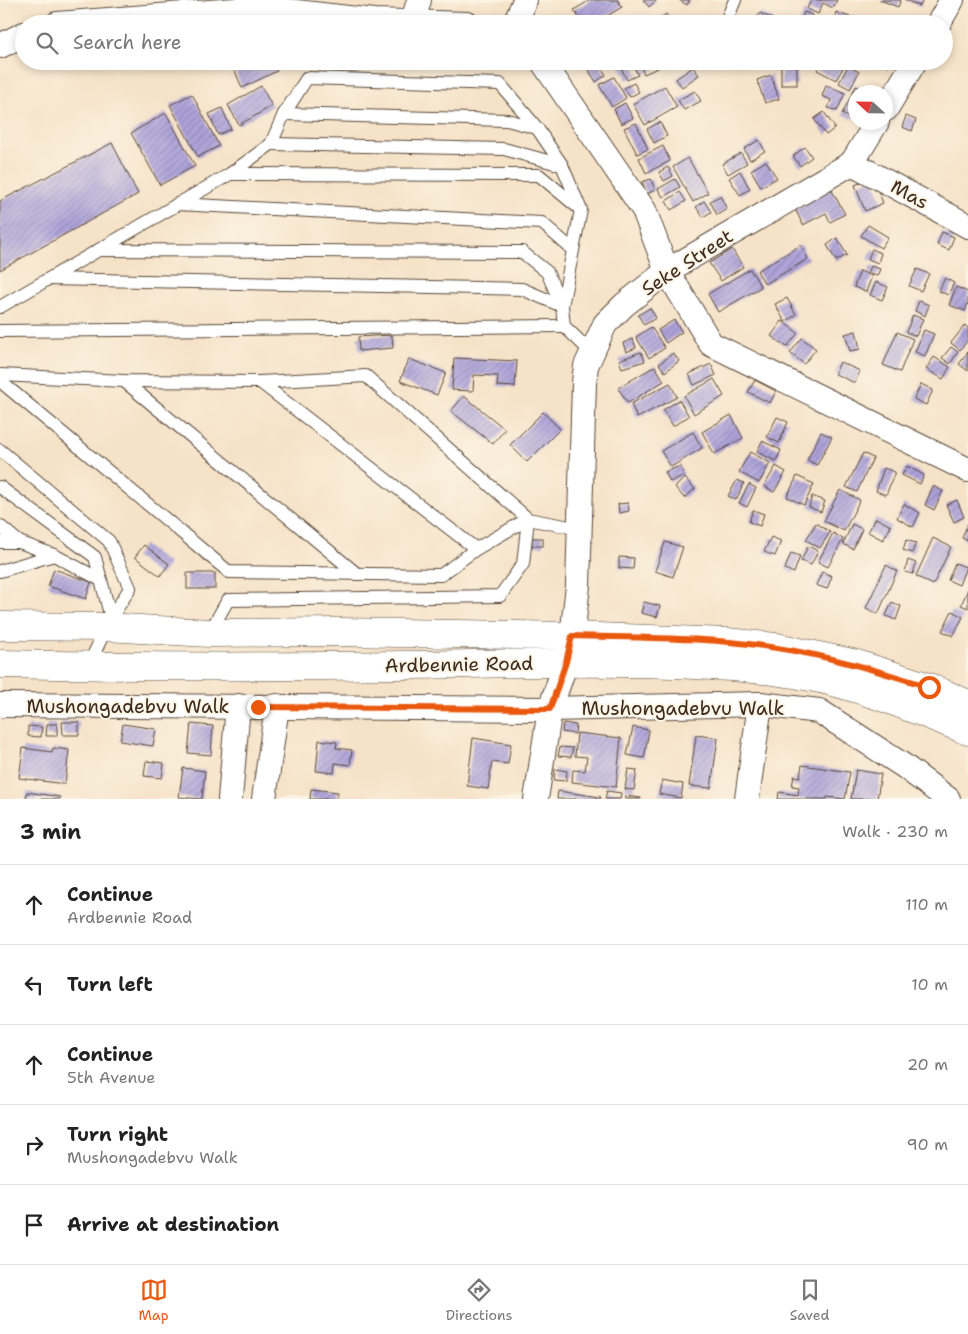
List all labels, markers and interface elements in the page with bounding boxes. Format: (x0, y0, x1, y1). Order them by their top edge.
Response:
search box (15, 15, 953, 70)
icon: search (33, 29, 61, 57)
text: Search here (73, 30, 182, 55)
north arrow (848, 85, 893, 130)
street label: Mas (886, 174, 933, 215)
street label: Seke Street (637, 224, 738, 301)
street label: Ardbennie Road (385, 651, 534, 678)
route start (918, 676, 941, 699)
street label: Mushongadebvu Walk (27, 694, 230, 719)
route end (247, 696, 270, 719)
street label: Mushongadebvu Walk (582, 696, 785, 721)
text: 3 min (20, 818, 81, 846)
text: Walk · 230 m (842, 821, 948, 842)
text: Continue (67, 882, 153, 907)
icon: ahead (20, 891, 48, 919)
text: 110 m (905, 894, 948, 915)
text: Ardbennie Road (67, 907, 192, 928)
icon: left (20, 971, 48, 999)
text: Turn left (67, 972, 153, 997)
text: 10 m (911, 974, 948, 995)
text: Continue (67, 1042, 153, 1067)
icon: ahead (20, 1051, 48, 1079)
text: 20 m (907, 1054, 948, 1075)
text: 5th Avenue (67, 1067, 155, 1088)
text: Turn right (67, 1122, 168, 1147)
icon: right (20, 1131, 48, 1159)
text: 90 m (907, 1134, 948, 1155)
text: Mushongadebvu Walk (67, 1147, 238, 1168)
icon: arrive (20, 1211, 48, 1239)
text: Arrive at destination (67, 1212, 279, 1237)
tab: Map (139, 1276, 169, 1324)
tab: Directions (446, 1276, 512, 1324)
tab: Saved (790, 1276, 829, 1324)

